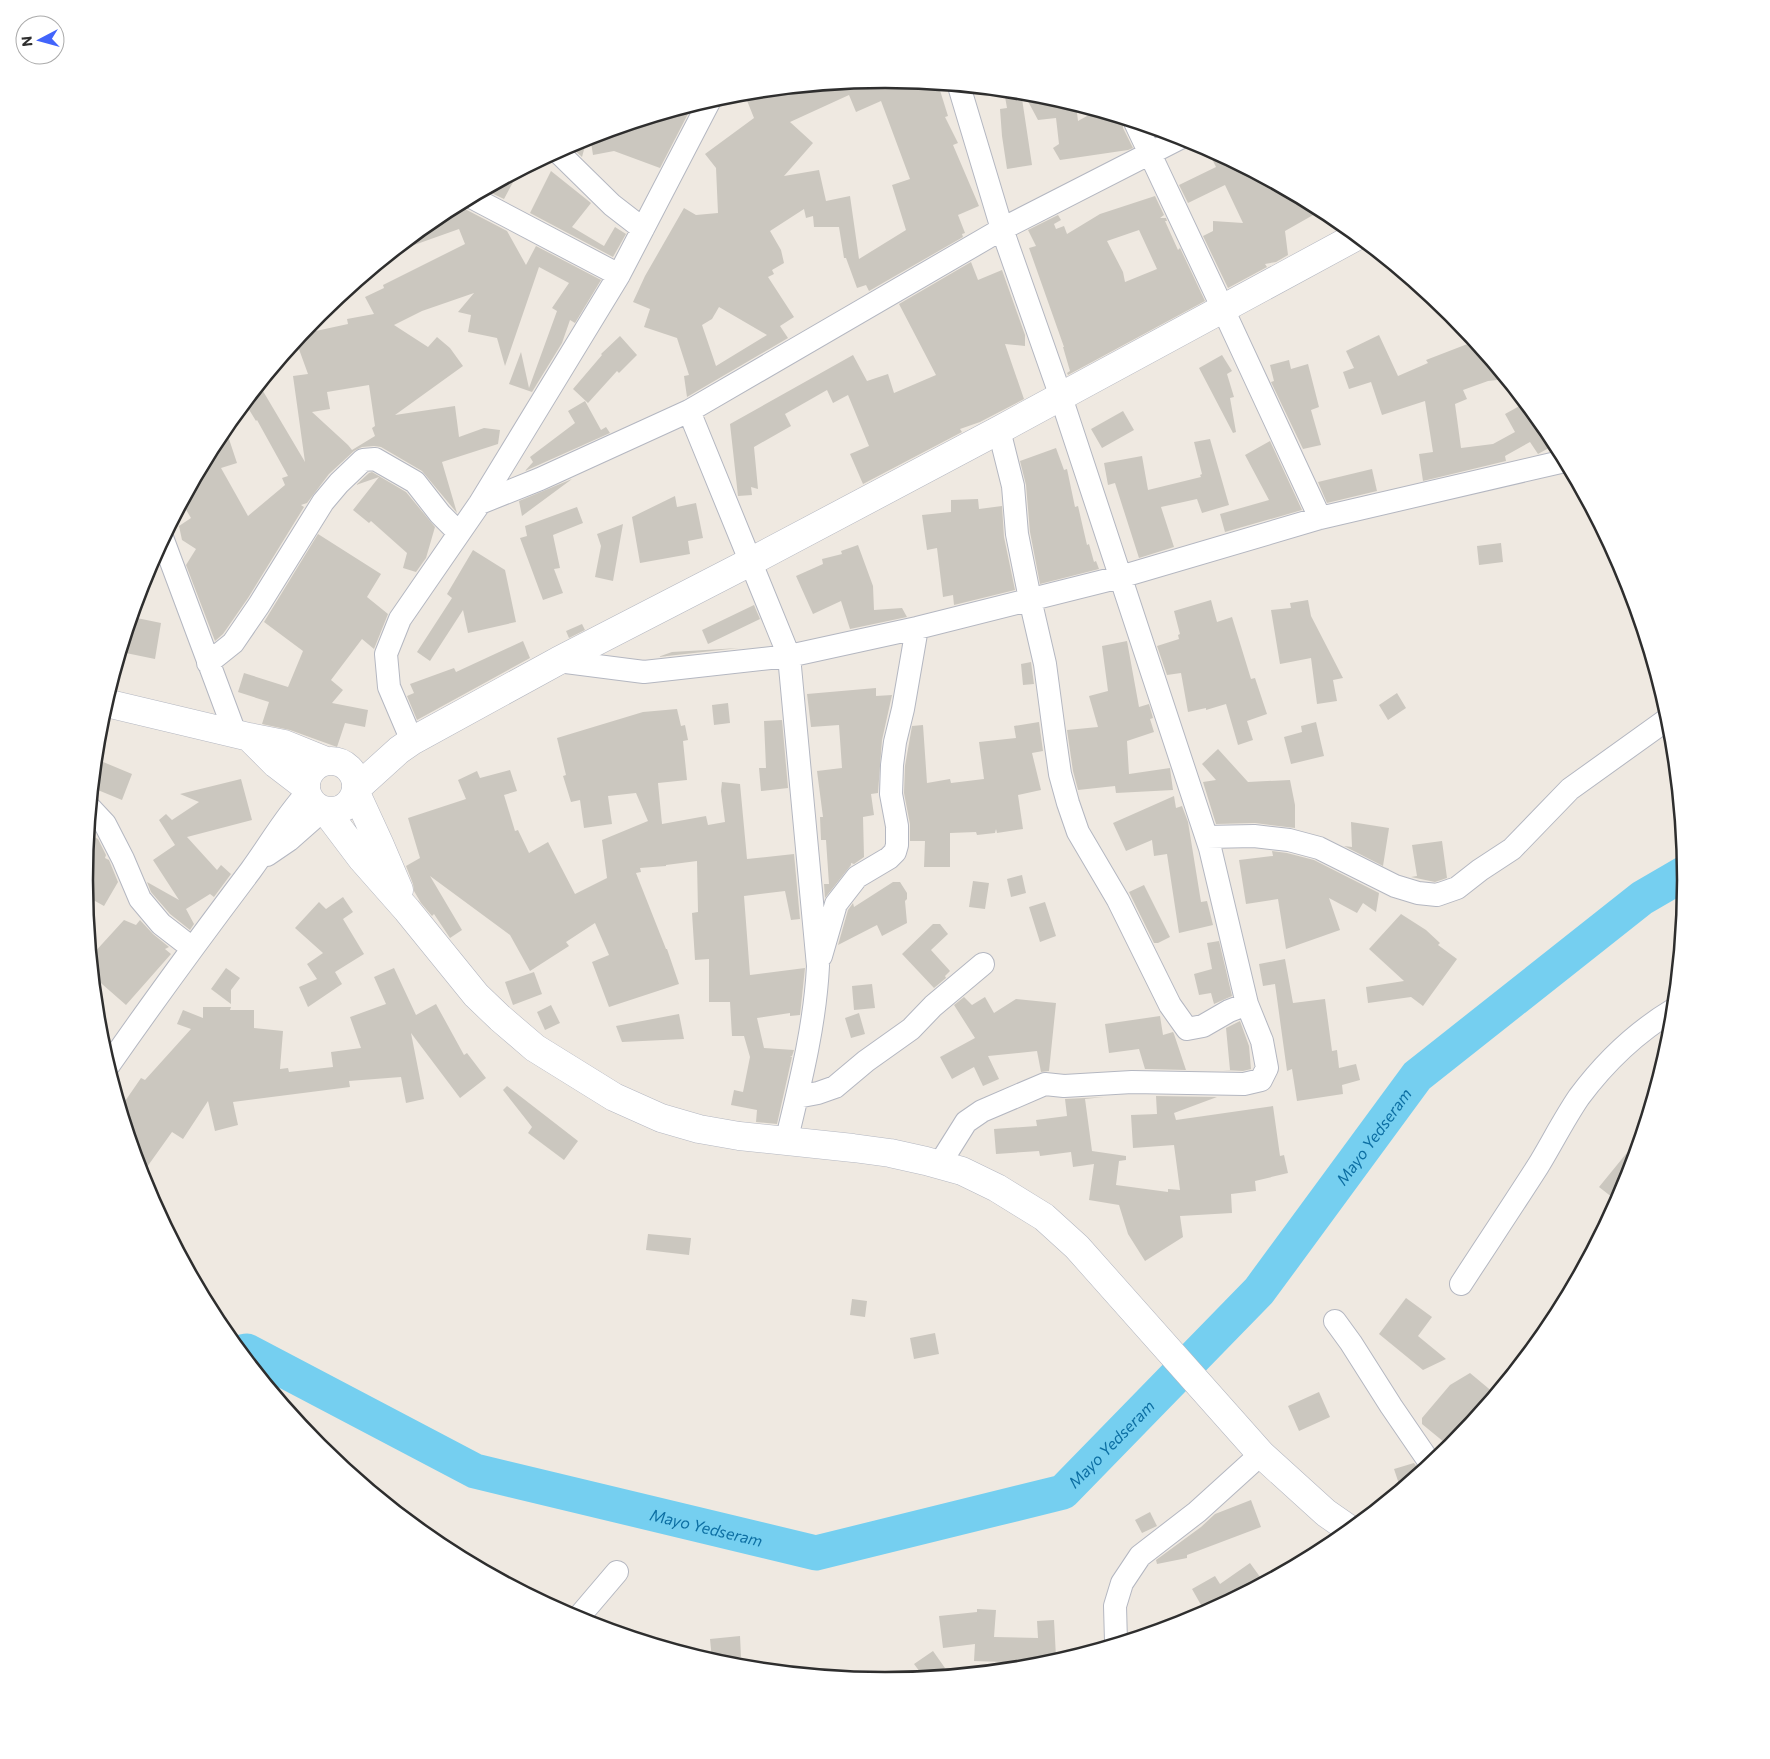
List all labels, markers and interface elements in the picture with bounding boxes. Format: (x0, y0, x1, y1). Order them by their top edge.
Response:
north arrow (15, 15, 65, 65)
text: N (18, 35, 36, 48)
water label: Mayo Yedseram (1331, 1084, 1415, 1188)
water label: Mayo Yedseram (1064, 1395, 1158, 1491)
water label: Mayo Yedseram (648, 1504, 765, 1549)

